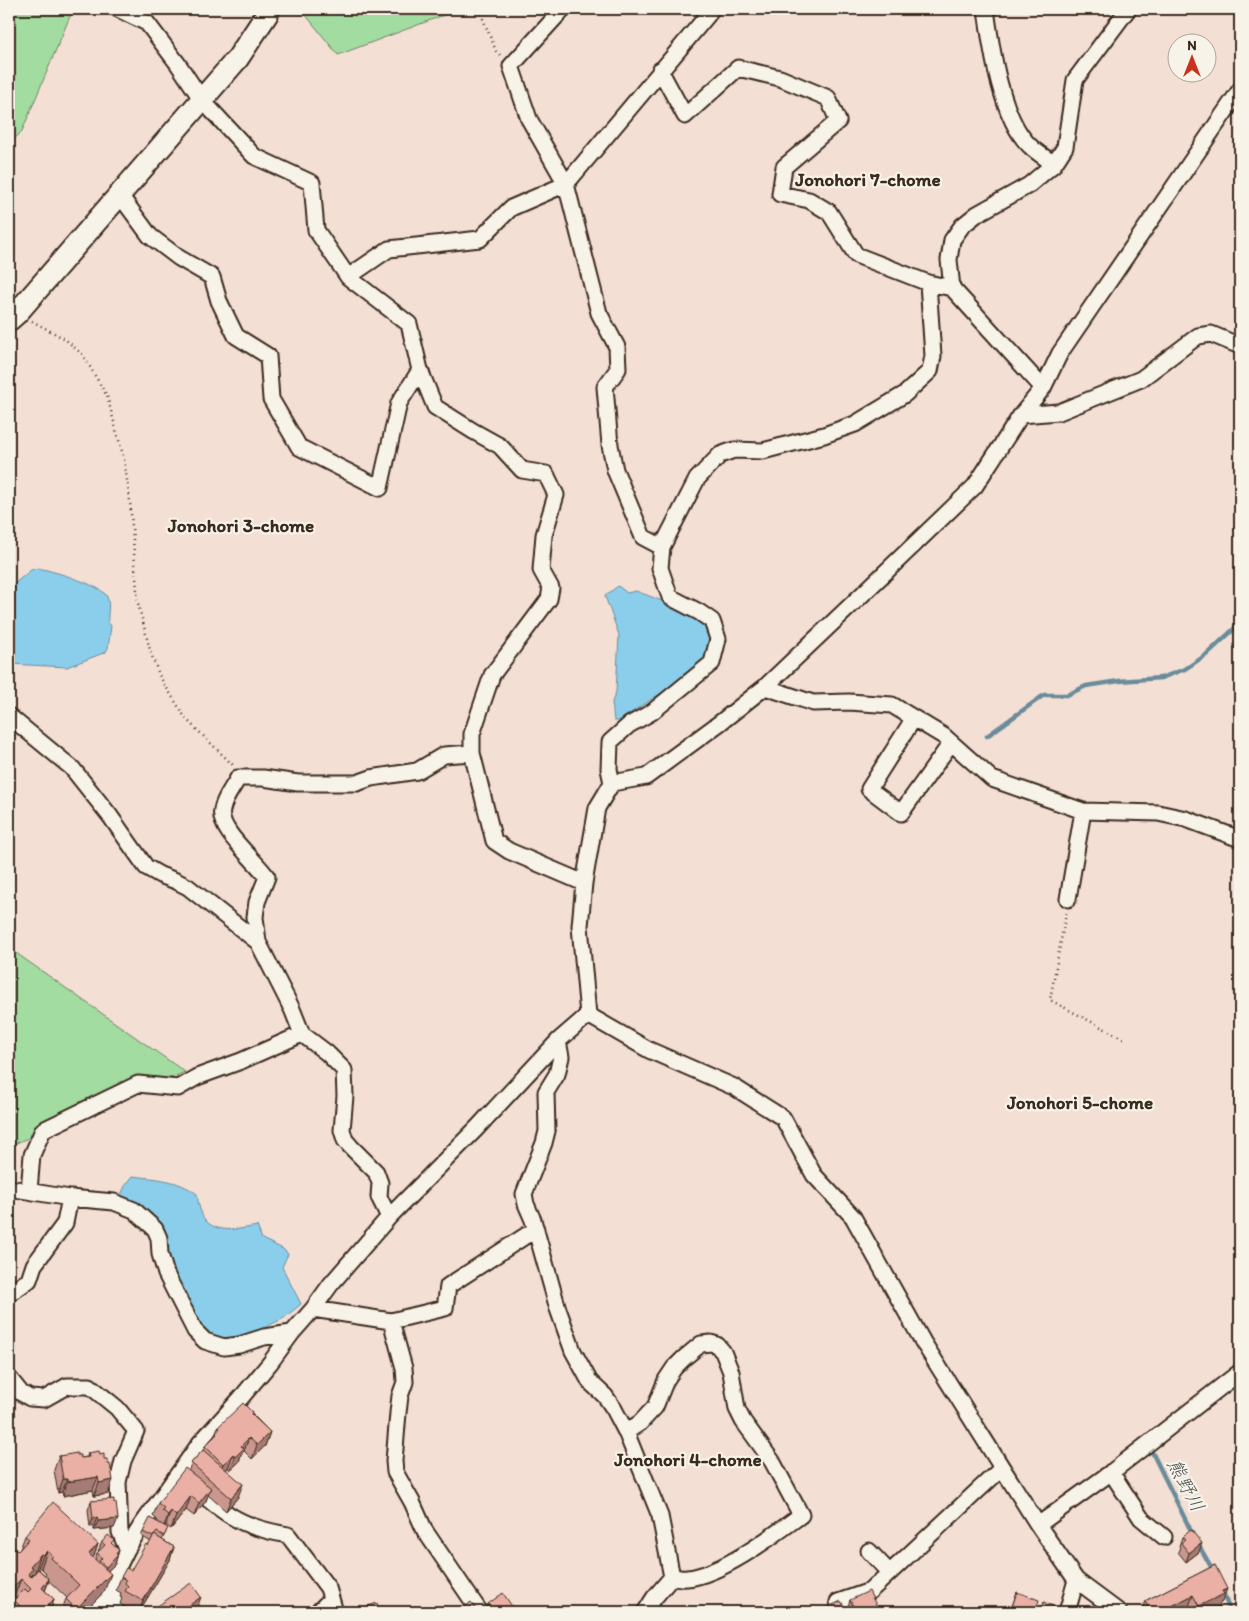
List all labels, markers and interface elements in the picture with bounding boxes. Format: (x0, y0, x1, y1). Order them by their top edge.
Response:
north arrow (1166, 32, 1216, 82)
text: N (1187, 37, 1197, 54)
district label: Jonohori 7-chome (794, 168, 941, 191)
district label: Jonohori 3-chome (167, 514, 314, 537)
district label: Jonohori 5-chome (1006, 1091, 1153, 1114)
district label: Jonohori 4-chome (613, 1448, 762, 1471)
water label: 熊野川 (1162, 1454, 1210, 1516)

